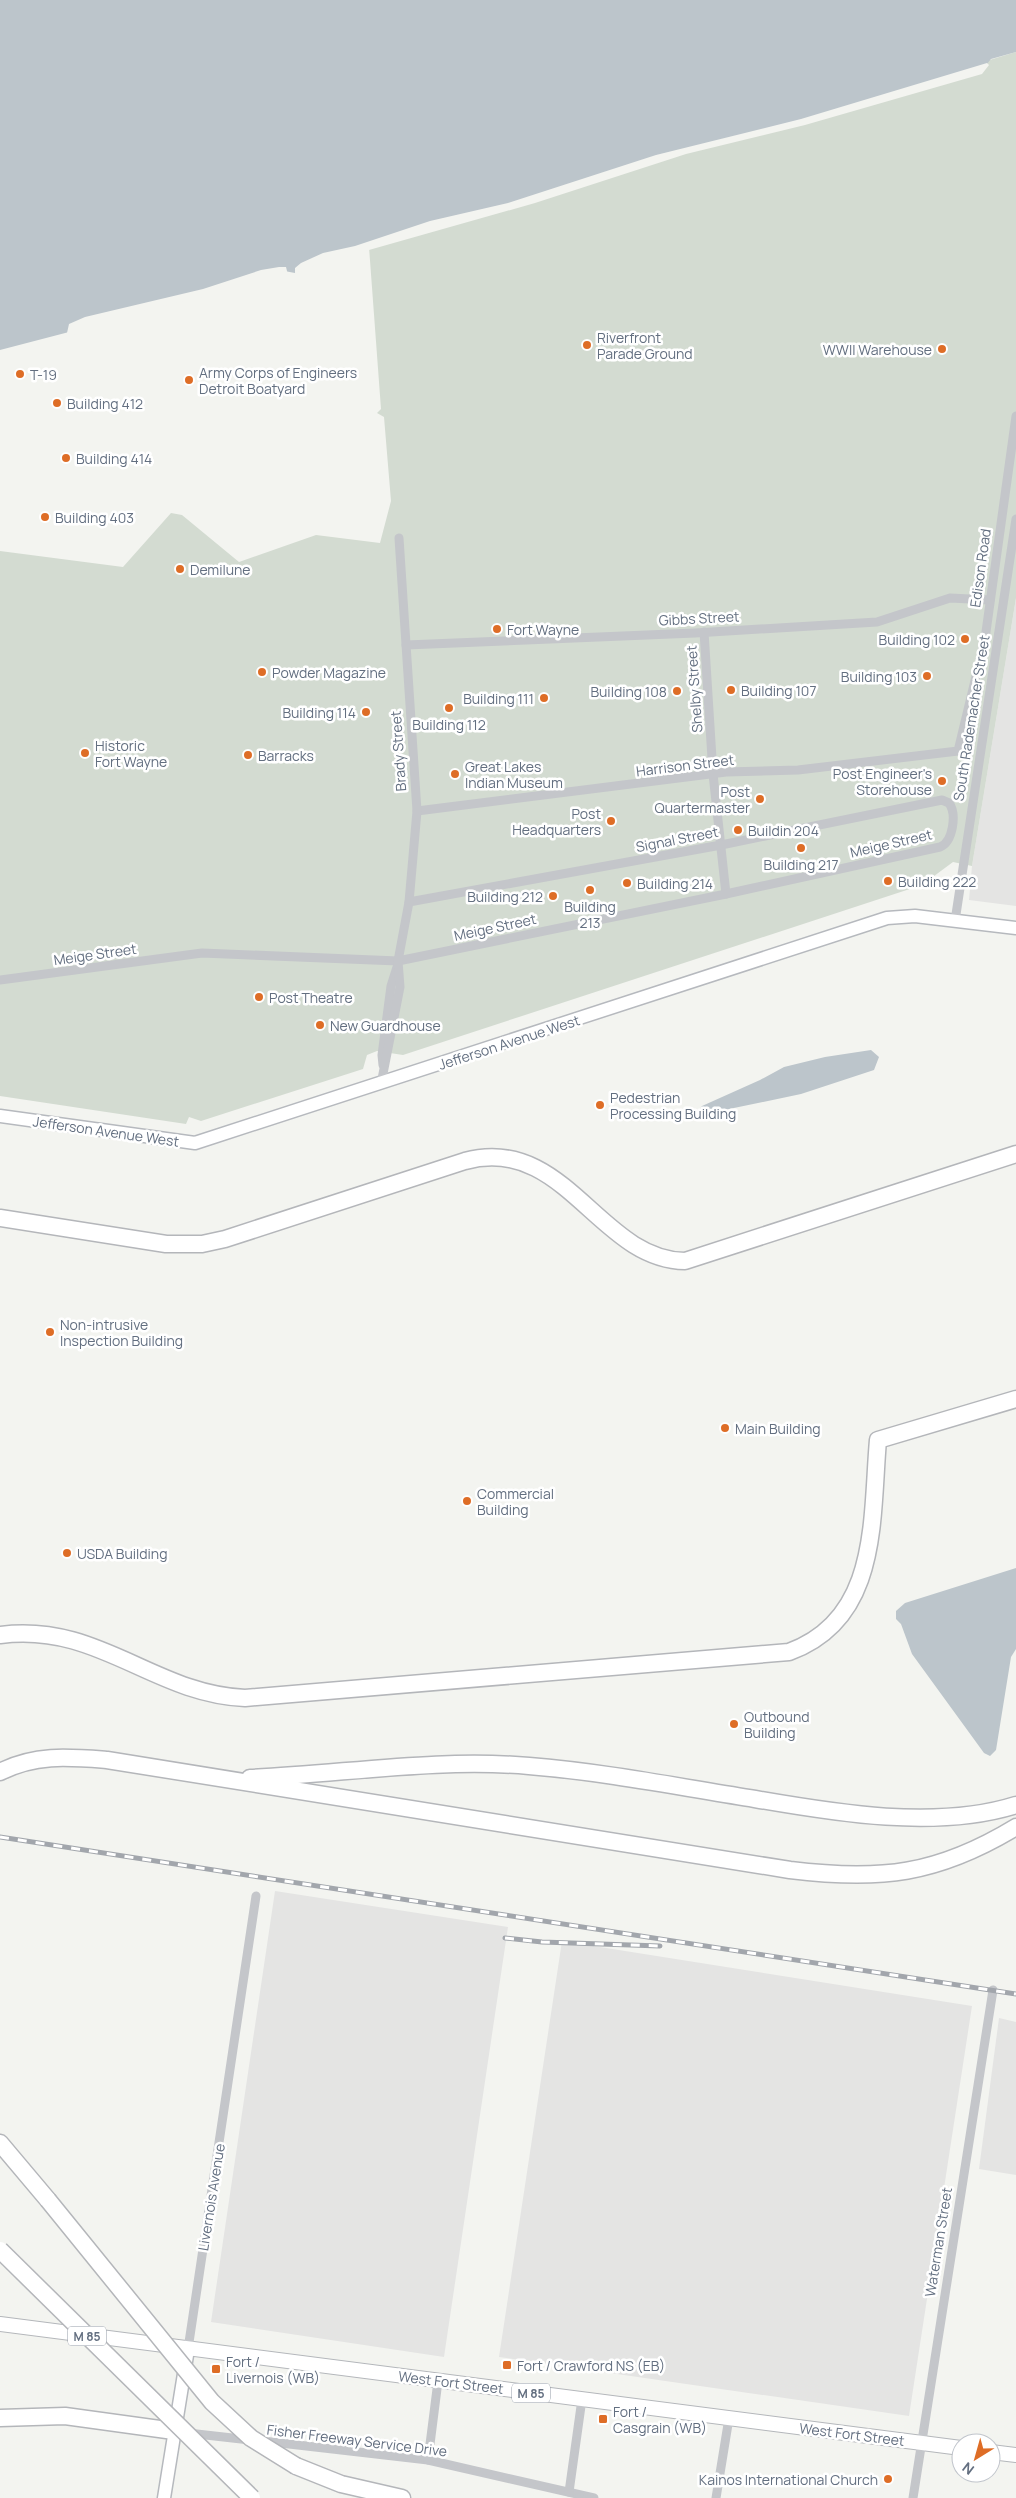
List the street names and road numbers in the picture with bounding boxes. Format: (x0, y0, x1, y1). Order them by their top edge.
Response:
street label: Edison Road (965, 527, 995, 609)
street label: Gibbs Street (658, 606, 740, 630)
street label: South Rademacher Street (949, 633, 994, 802)
street label: Shelby Street (681, 644, 707, 733)
street label: Brady Street (386, 710, 410, 792)
street label: Harrison Street (635, 750, 735, 780)
street label: Signal Street (634, 822, 720, 856)
street label: Meige Street (848, 824, 934, 862)
street label: Meige Street (452, 909, 538, 945)
street label: Meige Street (52, 939, 138, 969)
street label: Jefferson Avenue West (436, 1010, 582, 1074)
street label: Jefferson Avenue West (32, 1111, 181, 1151)
street label: Livernois Avenue (193, 2142, 229, 2252)
street label: Waterman Street (920, 2185, 956, 2298)
road number: M 85 (68, 2326, 106, 2346)
street label: West Fort Street (397, 2366, 505, 2398)
road number: M 85 (512, 2384, 550, 2402)
street label: West Fort Street (798, 2418, 906, 2450)
street label: Fisher Freeway Service Drive (266, 2420, 448, 2460)

